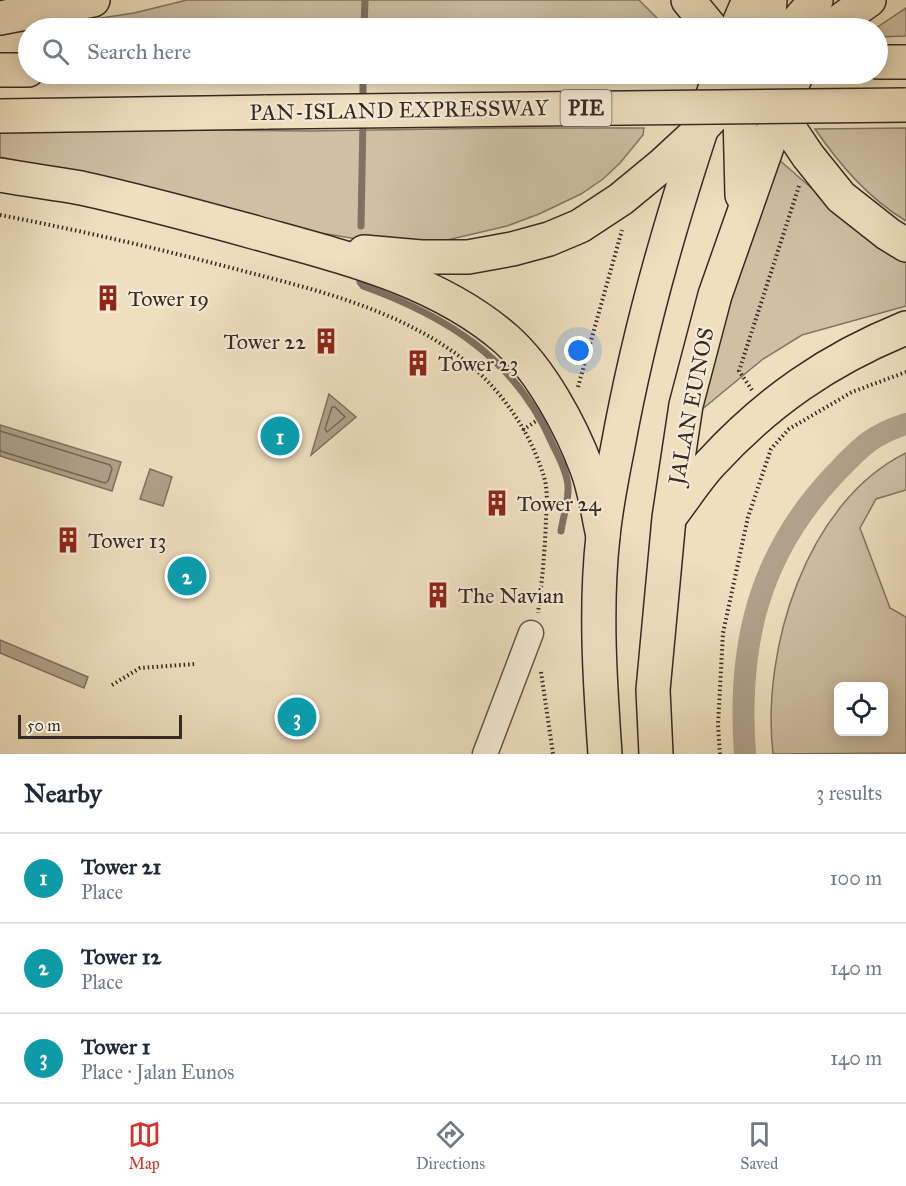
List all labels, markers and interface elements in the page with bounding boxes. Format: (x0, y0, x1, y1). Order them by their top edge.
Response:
search box (18, 18, 888, 84)
icon: search (39, 35, 72, 68)
text: Search here (87, 38, 191, 65)
road number: PIE (560, 90, 612, 126)
street label: PAN-ISLAND EXPRESSWAY (249, 94, 550, 126)
building icon: Tower 19 (93, 283, 123, 313)
place label: Tower 19 (128, 285, 209, 312)
street label: JALAN EUNOS (662, 325, 719, 489)
building icon: Tower 22 (311, 326, 341, 356)
place label: Tower 22 (224, 328, 306, 355)
your location (564, 336, 593, 365)
building icon: Tower 23 (403, 348, 433, 378)
place label: Tower 23 (438, 350, 518, 377)
pin: 1 (260, 414, 300, 458)
building icon: Tower 24 (482, 488, 512, 518)
place label: Tower 24 (517, 490, 602, 517)
building icon: Tower 13 (53, 525, 83, 555)
place label: Tower 13 (88, 527, 166, 554)
pin: 2 (168, 554, 207, 598)
building icon: The Navian (423, 580, 453, 610)
place label: The Navian (458, 582, 564, 609)
map controls (834, 682, 888, 736)
button: locate (834, 682, 888, 736)
pin: 3 (278, 694, 316, 740)
scale bar (18, 712, 182, 740)
text: 50 m (27, 716, 61, 735)
text: Nearby (24, 777, 102, 809)
text: 3 results (816, 781, 882, 805)
text: Tower 21 (81, 853, 161, 880)
text: 1 (40, 866, 47, 890)
text: 100 m (830, 866, 882, 890)
text: Place (81, 880, 123, 904)
text: Tower 12 (81, 943, 161, 970)
text: 2 (39, 956, 48, 980)
text: 140 m (830, 956, 882, 980)
text: Place (81, 970, 123, 994)
text: Tower 1 (81, 1033, 150, 1060)
text: 3 (40, 1046, 48, 1070)
text: 140 m (830, 1046, 882, 1070)
text: Place · Jalan Eunos (81, 1060, 234, 1084)
tab: Map (128, 1118, 161, 1173)
tab: Directions (416, 1118, 485, 1173)
tab: Saved (740, 1118, 778, 1173)

